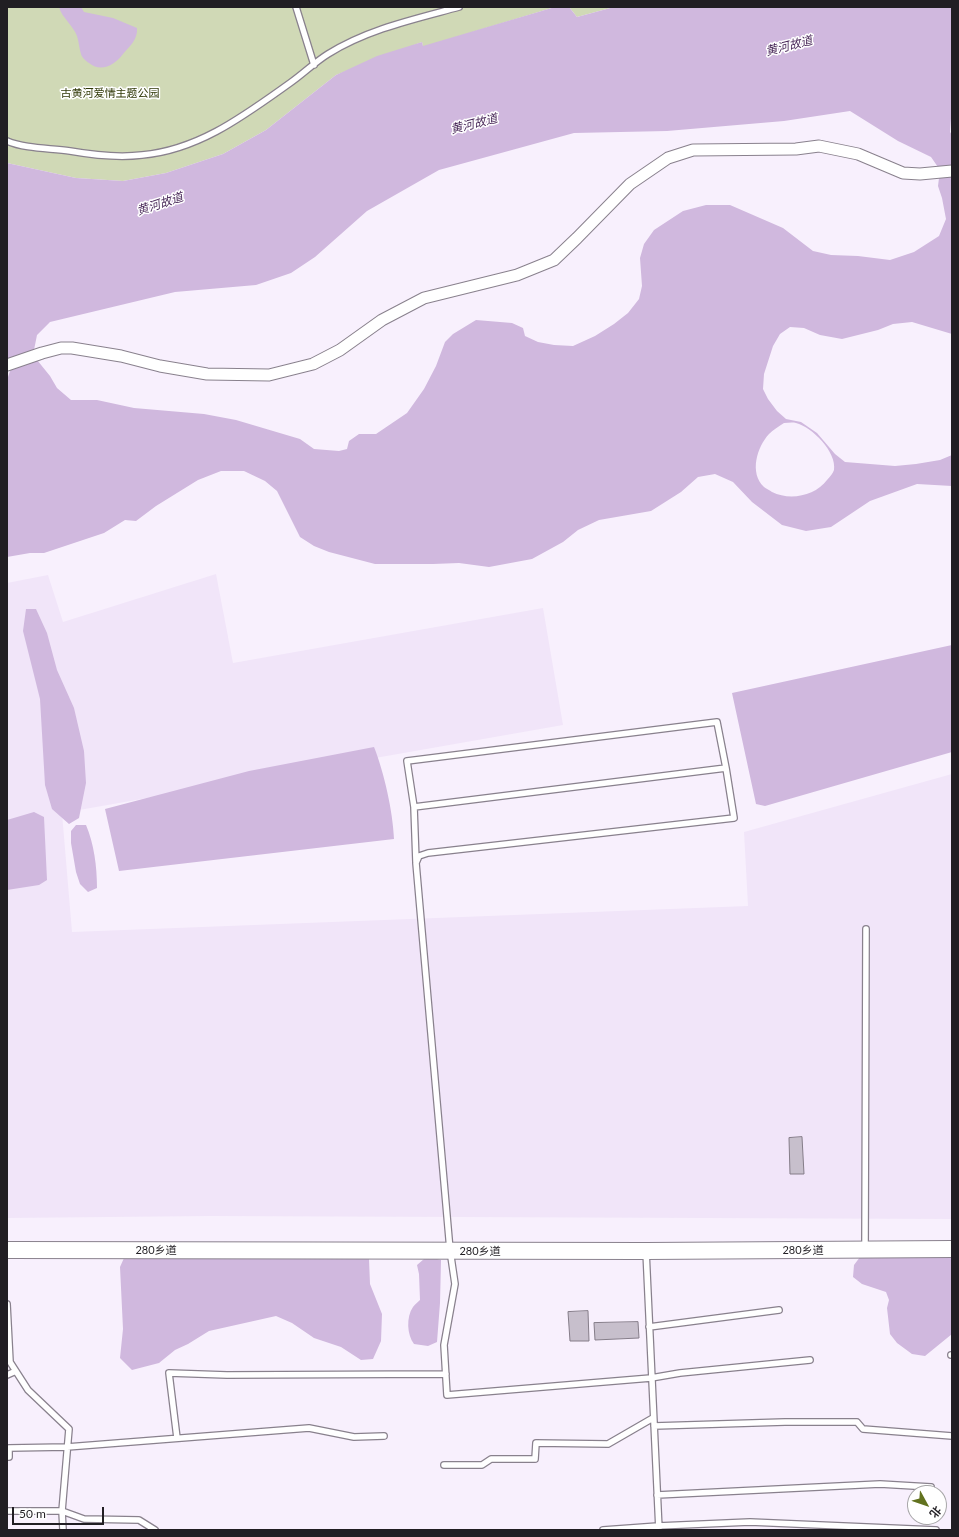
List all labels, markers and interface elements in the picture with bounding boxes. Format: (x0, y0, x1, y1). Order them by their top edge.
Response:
water label: 黄河故道 (764, 33, 814, 59)
park label: 古黄河爱情主题公园 (61, 86, 159, 100)
water label: 黄河故道 (449, 111, 499, 137)
water label: 黄河故道 (135, 190, 185, 218)
street label: 280乡道 (135, 1243, 177, 1257)
street label: 280乡道 (782, 1243, 824, 1257)
street label: 280乡道 (459, 1244, 501, 1258)
north arrow (907, 1485, 947, 1525)
scale bar (14, 1499, 106, 1525)
text: 北 (927, 1504, 944, 1521)
text: 50 m (19, 1506, 46, 1521)

